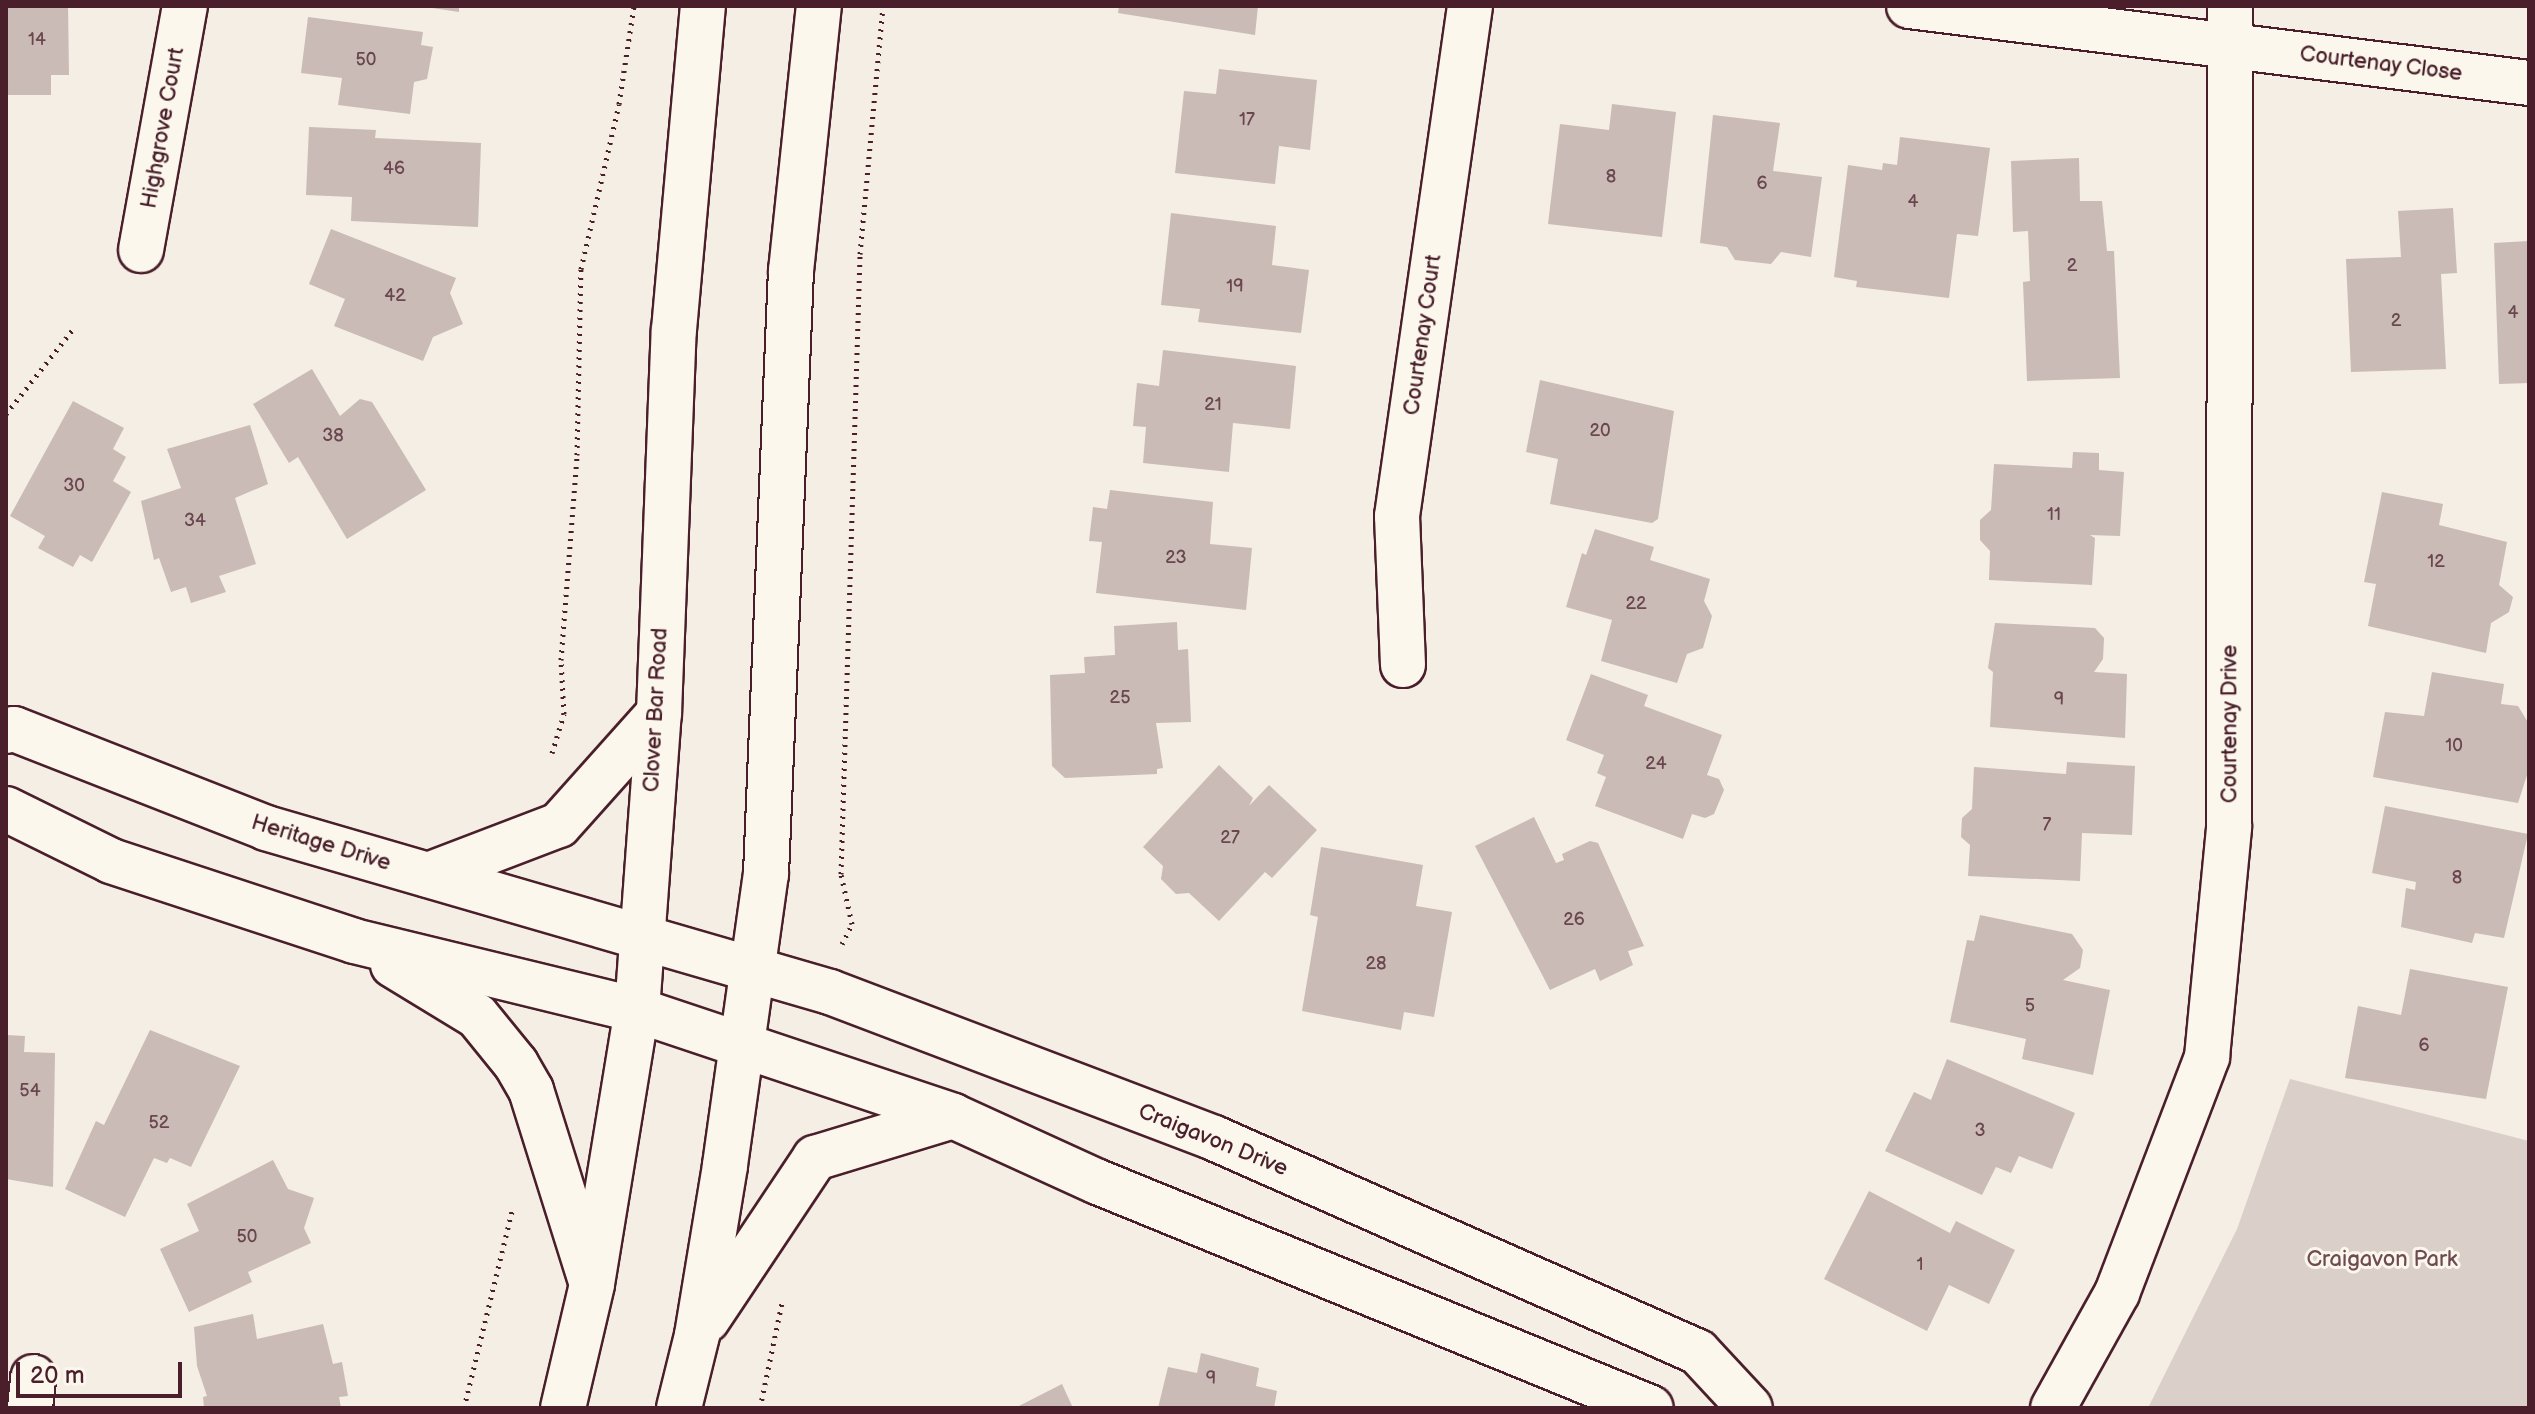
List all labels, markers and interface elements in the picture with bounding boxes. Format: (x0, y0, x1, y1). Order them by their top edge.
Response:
house number: 14 (28, 29, 46, 51)
street label: Courtenay Close (2297, 41, 2465, 87)
street label: Highgrove Court (136, 45, 190, 211)
house number: 50 (356, 49, 376, 71)
house number: 17 (1239, 109, 1255, 131)
house number: 46 (383, 158, 405, 180)
house number: 8 (1606, 166, 1616, 188)
house number: 6 (1757, 173, 1767, 195)
house number: 4 (1908, 191, 1918, 213)
street label: Courtenay Court (1399, 252, 1447, 418)
house number: 2 (2067, 255, 2077, 277)
house number: 19 (1226, 276, 1244, 298)
house number: 42 (384, 285, 406, 307)
house number: 4 (2508, 302, 2518, 324)
house number: 2 (2391, 310, 2401, 332)
house number: 21 (1204, 394, 1222, 416)
house number: 20 (1589, 420, 1611, 442)
house number: 38 (322, 425, 344, 447)
house number: 30 (63, 475, 85, 497)
house number: 11 (2047, 504, 2061, 526)
house number: 34 (184, 510, 206, 532)
house number: 23 (1165, 547, 1187, 569)
house number: 12 (2427, 551, 2445, 573)
house number: 22 (1625, 593, 1647, 615)
street label: Clover Bar Road (639, 627, 673, 793)
street label: Courtenay Drive (2217, 644, 2243, 804)
house number: 25 (1110, 687, 1130, 709)
house number: 9 (2054, 689, 2064, 711)
house number: 10 (2445, 735, 2463, 757)
house number: 24 (1645, 753, 1667, 775)
street label: Heritage Drive (248, 809, 394, 877)
house number: 7 (2043, 814, 2051, 836)
house number: 27 (1220, 827, 1240, 849)
house number: 8 (2452, 867, 2462, 889)
house number: 26 (1563, 909, 1585, 931)
house number: 28 (1365, 953, 1387, 975)
house number: 5 (2025, 995, 2035, 1017)
house number: 6 (2419, 1035, 2429, 1057)
house number: 54 (19, 1080, 41, 1102)
street label: Craigavon Drive (1134, 1098, 1292, 1182)
house number: 52 (149, 1112, 169, 1134)
house number: 3 (1974, 1120, 1986, 1142)
house number: 50 (237, 1226, 257, 1248)
park label: Craigavon Park (2306, 1247, 2458, 1273)
house number: 1 (1917, 1254, 1923, 1276)
scale bar (20, 1346, 186, 1396)
text: 20 m (30, 1361, 85, 1390)
house number: 9 (1206, 1368, 1216, 1390)

